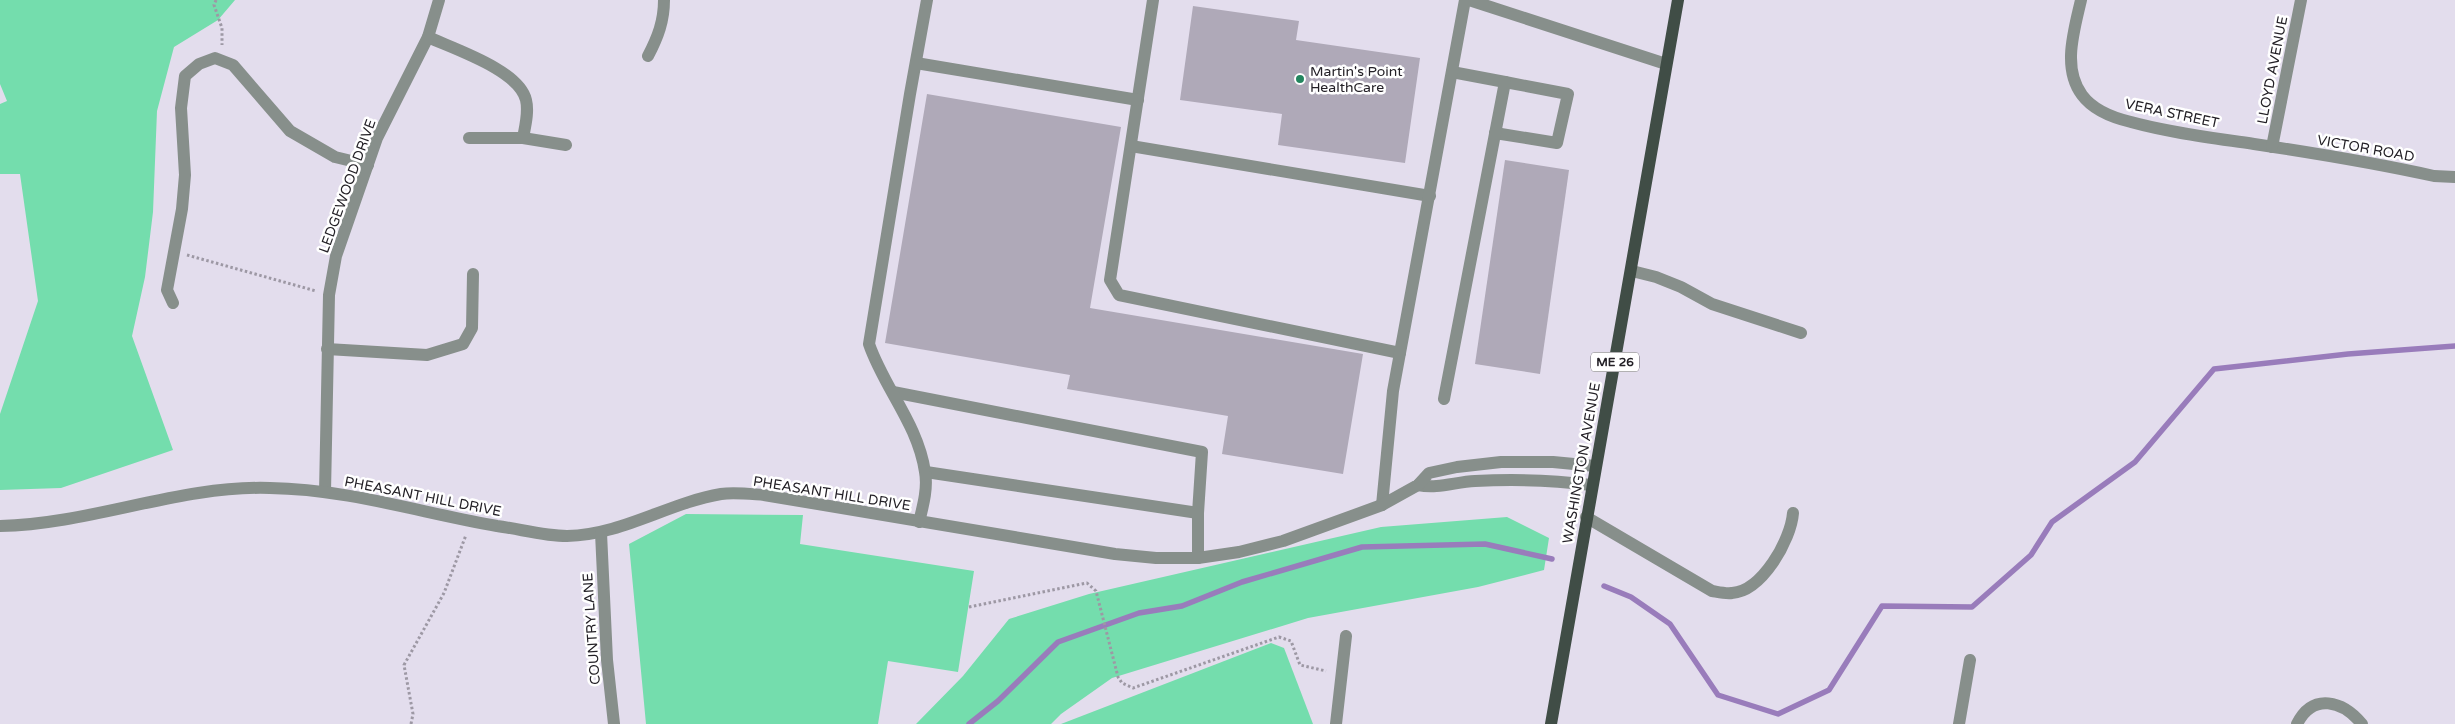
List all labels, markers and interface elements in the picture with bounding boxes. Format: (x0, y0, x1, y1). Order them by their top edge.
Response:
street label: LLOYD AVENUE (2254, 15, 2291, 125)
place label: Martin's Point HealthCare (1310, 63, 1403, 96)
marker: Martin's Point HealthCare (1294, 73, 1306, 85)
street label: VERA STREET (2123, 95, 2221, 132)
street label: LEDGEWOOD DRIVE (315, 117, 380, 255)
street label: VICTOR ROAD (2316, 132, 2416, 165)
road number: ME 26 (1591, 352, 1639, 372)
street label: WASHINGTON AVENUE (1559, 381, 1604, 545)
street label: PHEASANT HILL DRIVE (343, 473, 503, 520)
street label: PHEASANT HILL DRIVE (752, 473, 912, 514)
street label: COUNTRY LANE (579, 572, 604, 685)

